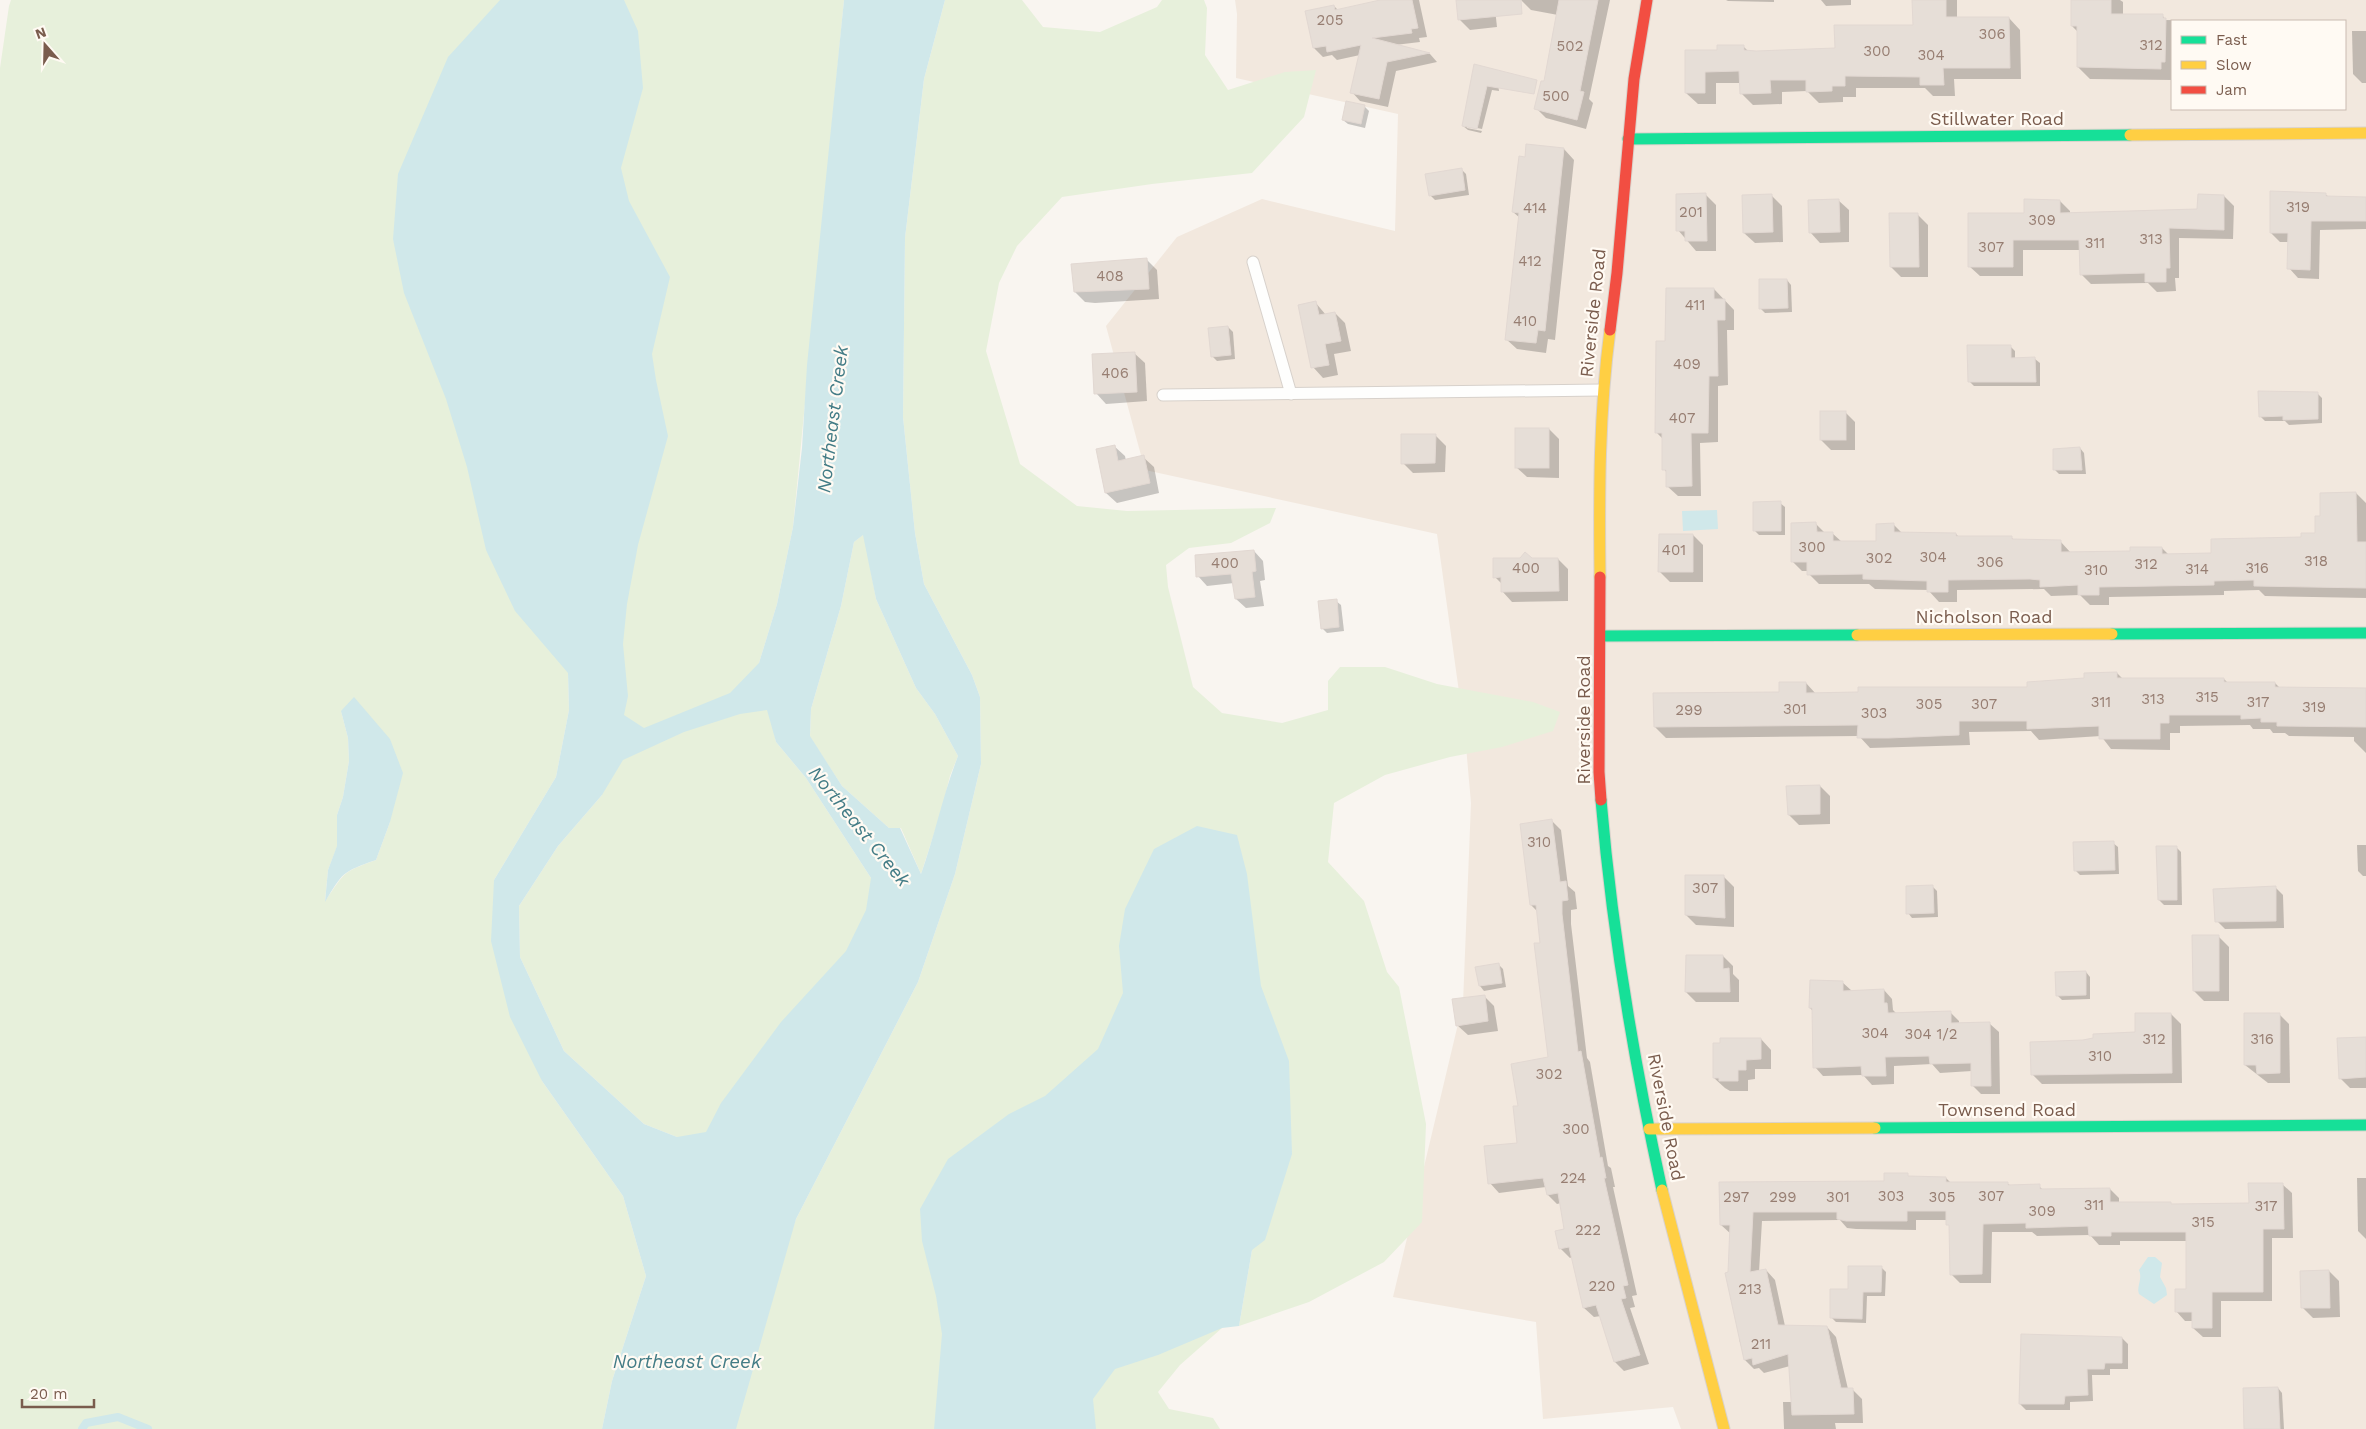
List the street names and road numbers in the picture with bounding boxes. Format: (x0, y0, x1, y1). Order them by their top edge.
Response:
street label: Stillwater Road (1930, 108, 2064, 129)
street label: Riverside Road (1575, 248, 1610, 378)
street label: Nicholson Road (1915, 606, 2053, 627)
street label: Riverside Road (1573, 655, 1594, 785)
street label: Riverside Road (1644, 1051, 1689, 1182)
street label: Townsend Road (1938, 1099, 2076, 1120)

